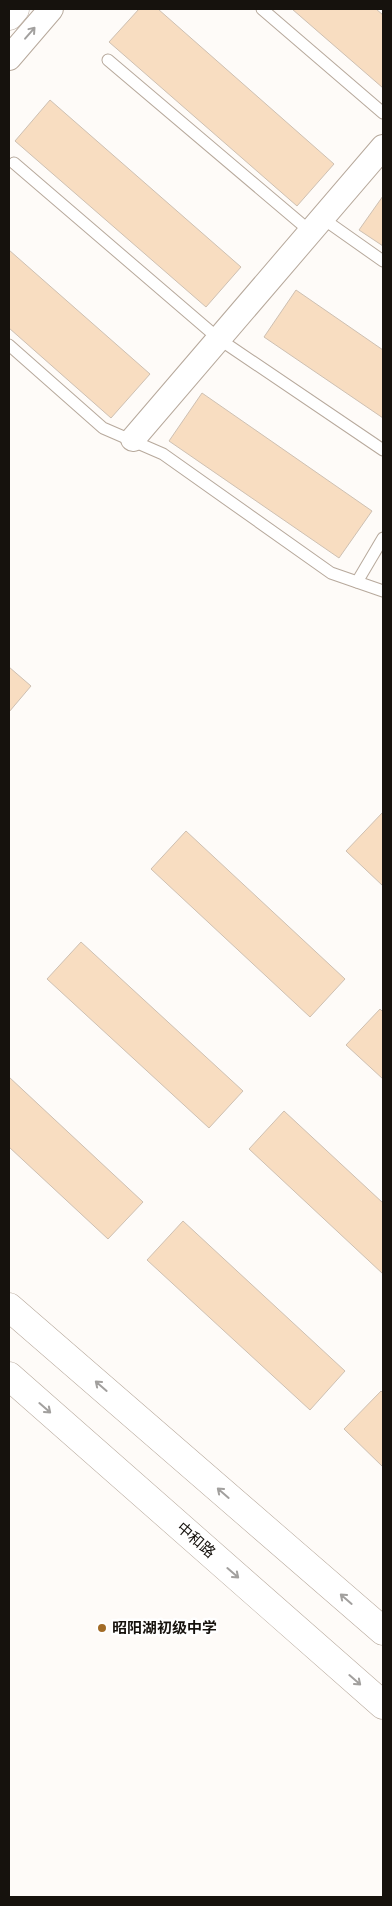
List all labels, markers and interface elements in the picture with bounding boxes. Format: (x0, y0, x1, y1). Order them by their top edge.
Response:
one-way arrow (24, 27, 35, 40)
one-way arrow (94, 1381, 107, 1392)
one-way arrow (39, 1402, 52, 1414)
one-way arrow (217, 1487, 230, 1498)
street label: 中和路 (173, 1517, 220, 1562)
one-way arrow (227, 1567, 240, 1579)
one-way arrow (340, 1593, 353, 1605)
place label: 昭阳湖初级中学 (112, 1617, 217, 1637)
marker: 昭阳湖初级中学 (96, 1622, 108, 1634)
one-way arrow (349, 1675, 362, 1686)

